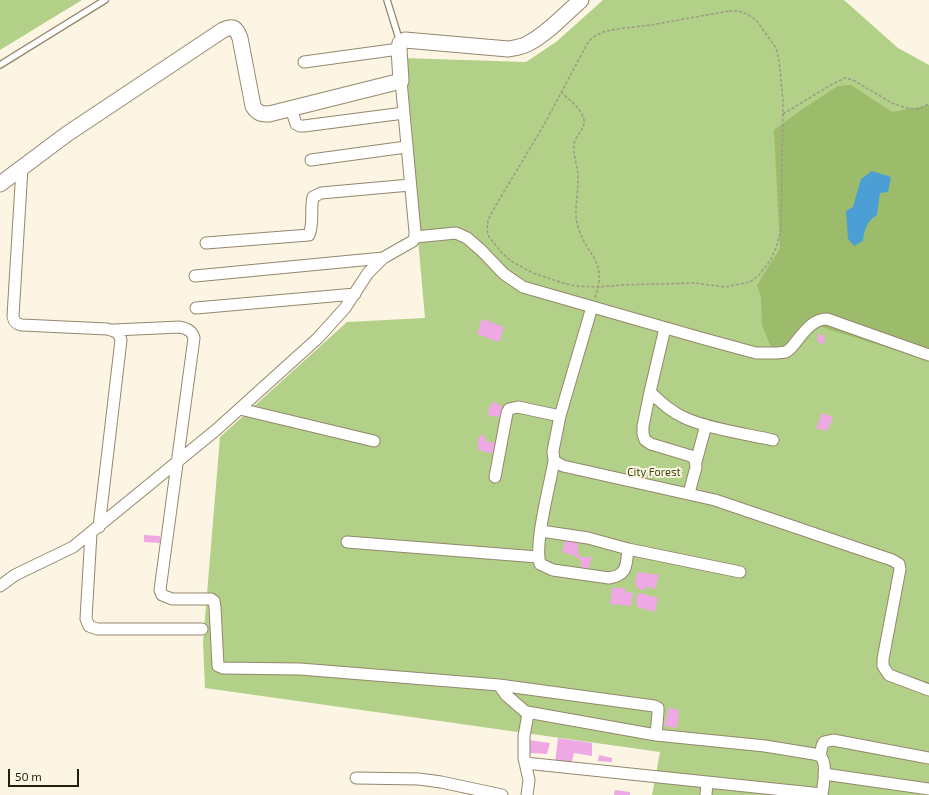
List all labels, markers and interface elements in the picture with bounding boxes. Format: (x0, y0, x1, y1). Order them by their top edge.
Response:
park label: City Forest (627, 465, 681, 479)
scale bar (10, 761, 81, 787)
text: 50 m (15, 769, 42, 783)

